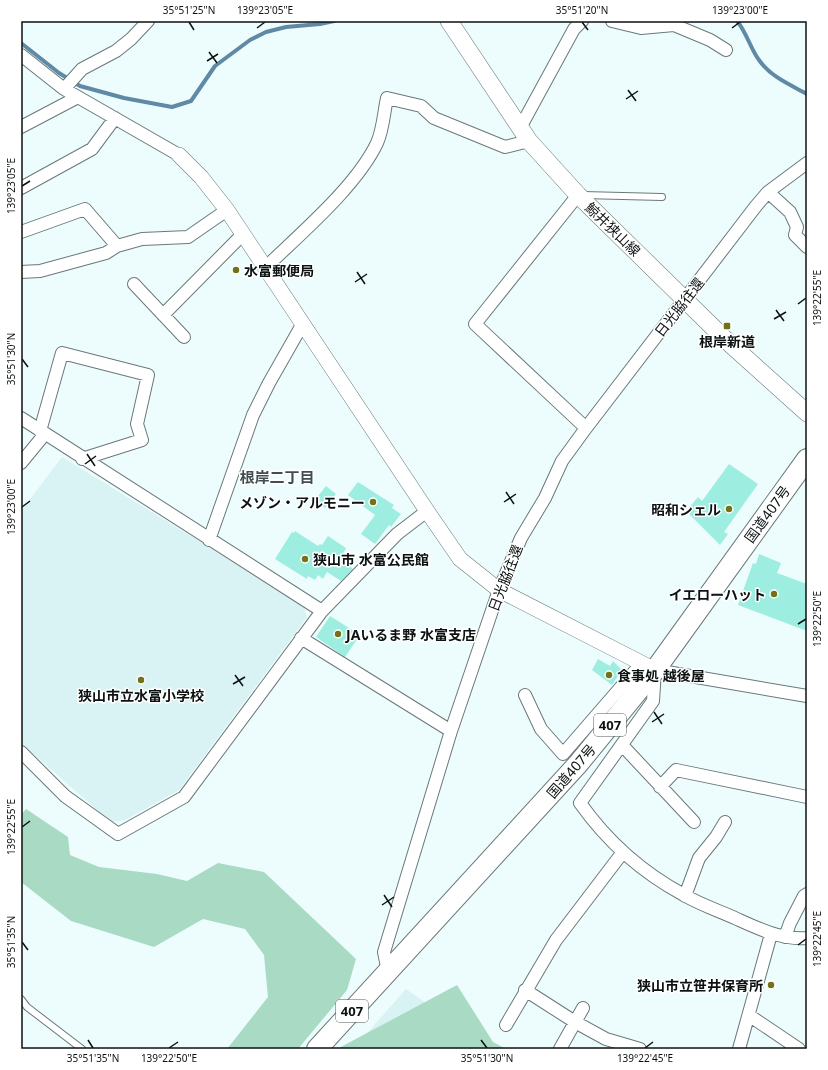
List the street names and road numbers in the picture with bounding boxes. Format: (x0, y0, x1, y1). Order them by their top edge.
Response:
street label: 鯨井狭山線 (581, 198, 645, 260)
street label: 日光脇往還 (650, 274, 708, 340)
street label: 国道407号 (740, 482, 794, 546)
street label: 日光脇往還 (484, 542, 526, 614)
road number: 407 (594, 714, 626, 736)
street label: 国道407号 (542, 740, 600, 802)
road number: 407 (336, 1000, 368, 1022)

